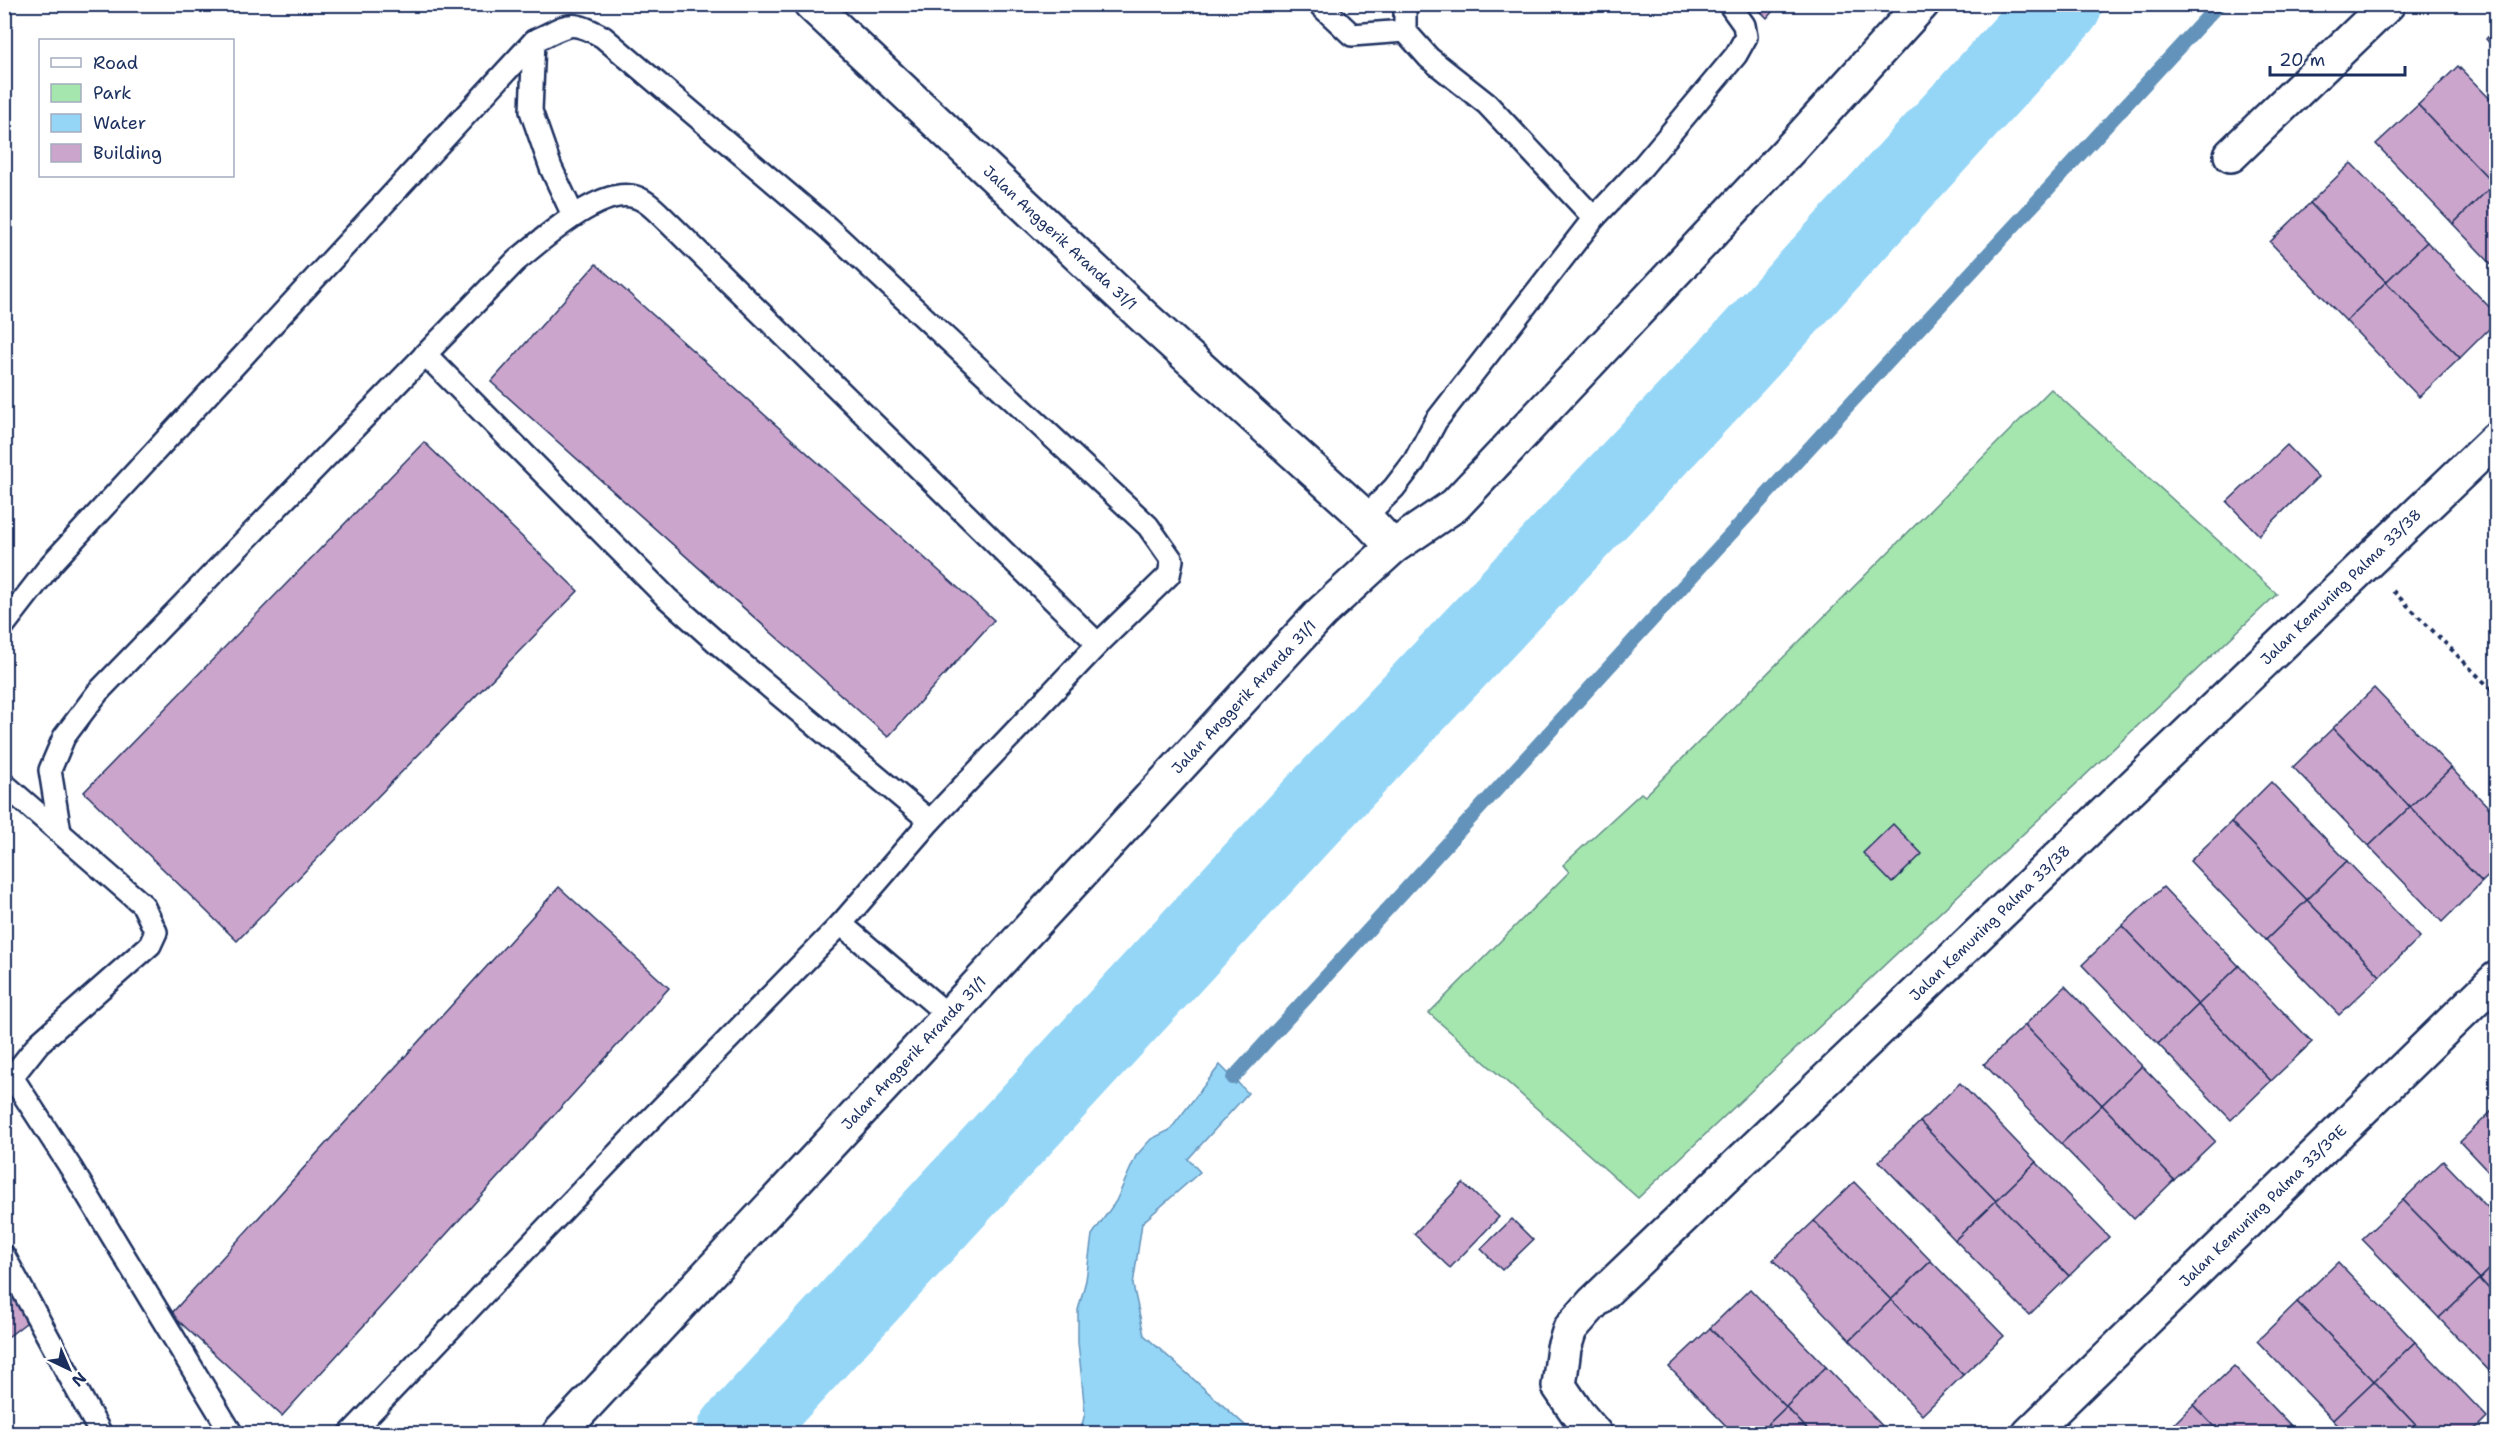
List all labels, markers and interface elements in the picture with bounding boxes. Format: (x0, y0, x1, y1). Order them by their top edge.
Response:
legend (39, 39, 234, 177)
scale bar (2270, 39, 2405, 77)
text: 20 m (2279, 48, 2325, 72)
text: Road (93, 51, 138, 75)
text: Park (93, 81, 132, 105)
text: Water (93, 111, 146, 135)
text: Building (93, 141, 162, 165)
street label: Jalan Anggerik Aranda 31/1 (979, 161, 1141, 315)
street label: Jalan Kemuning Palma 33/38 (2256, 505, 2426, 669)
street label: Jalan Anggerik Aranda 31/1 (1167, 616, 1321, 778)
street label: Jalan Kemuning Palma 33/38 (1905, 841, 2075, 1005)
street label: Jalan Anggerik Aranda 31/1 (837, 972, 991, 1134)
street label: Jalan Kemuning Palma 33/39E (2175, 1121, 2351, 1291)
north arrow (39, 1339, 99, 1399)
text: N (67, 1367, 91, 1391)

